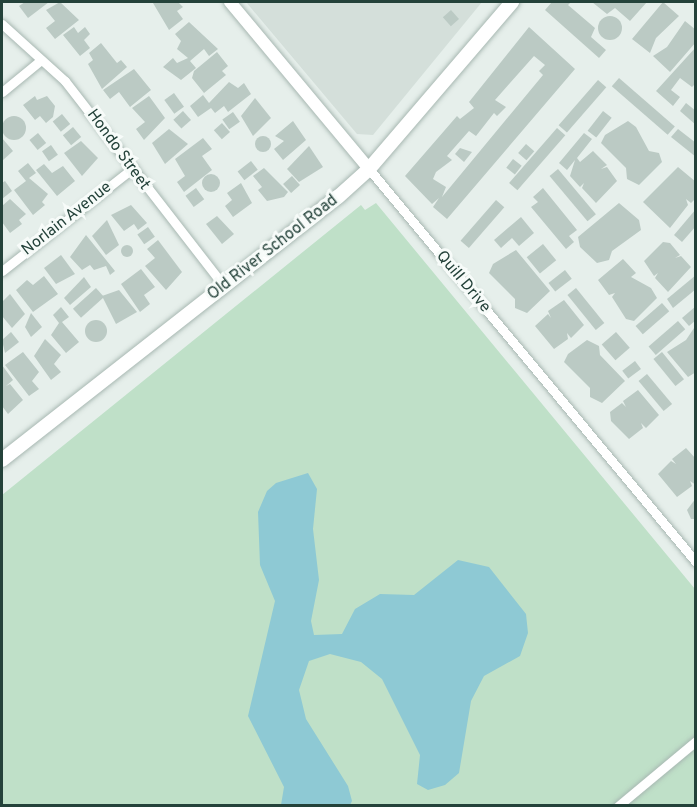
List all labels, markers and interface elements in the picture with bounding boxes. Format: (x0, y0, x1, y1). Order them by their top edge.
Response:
street label: Hondo Street (82, 106, 154, 194)
street label: Norlain Avenue (18, 178, 116, 260)
street label: Old River School Road (204, 191, 342, 305)
street label: Quill Drive (432, 247, 494, 317)

